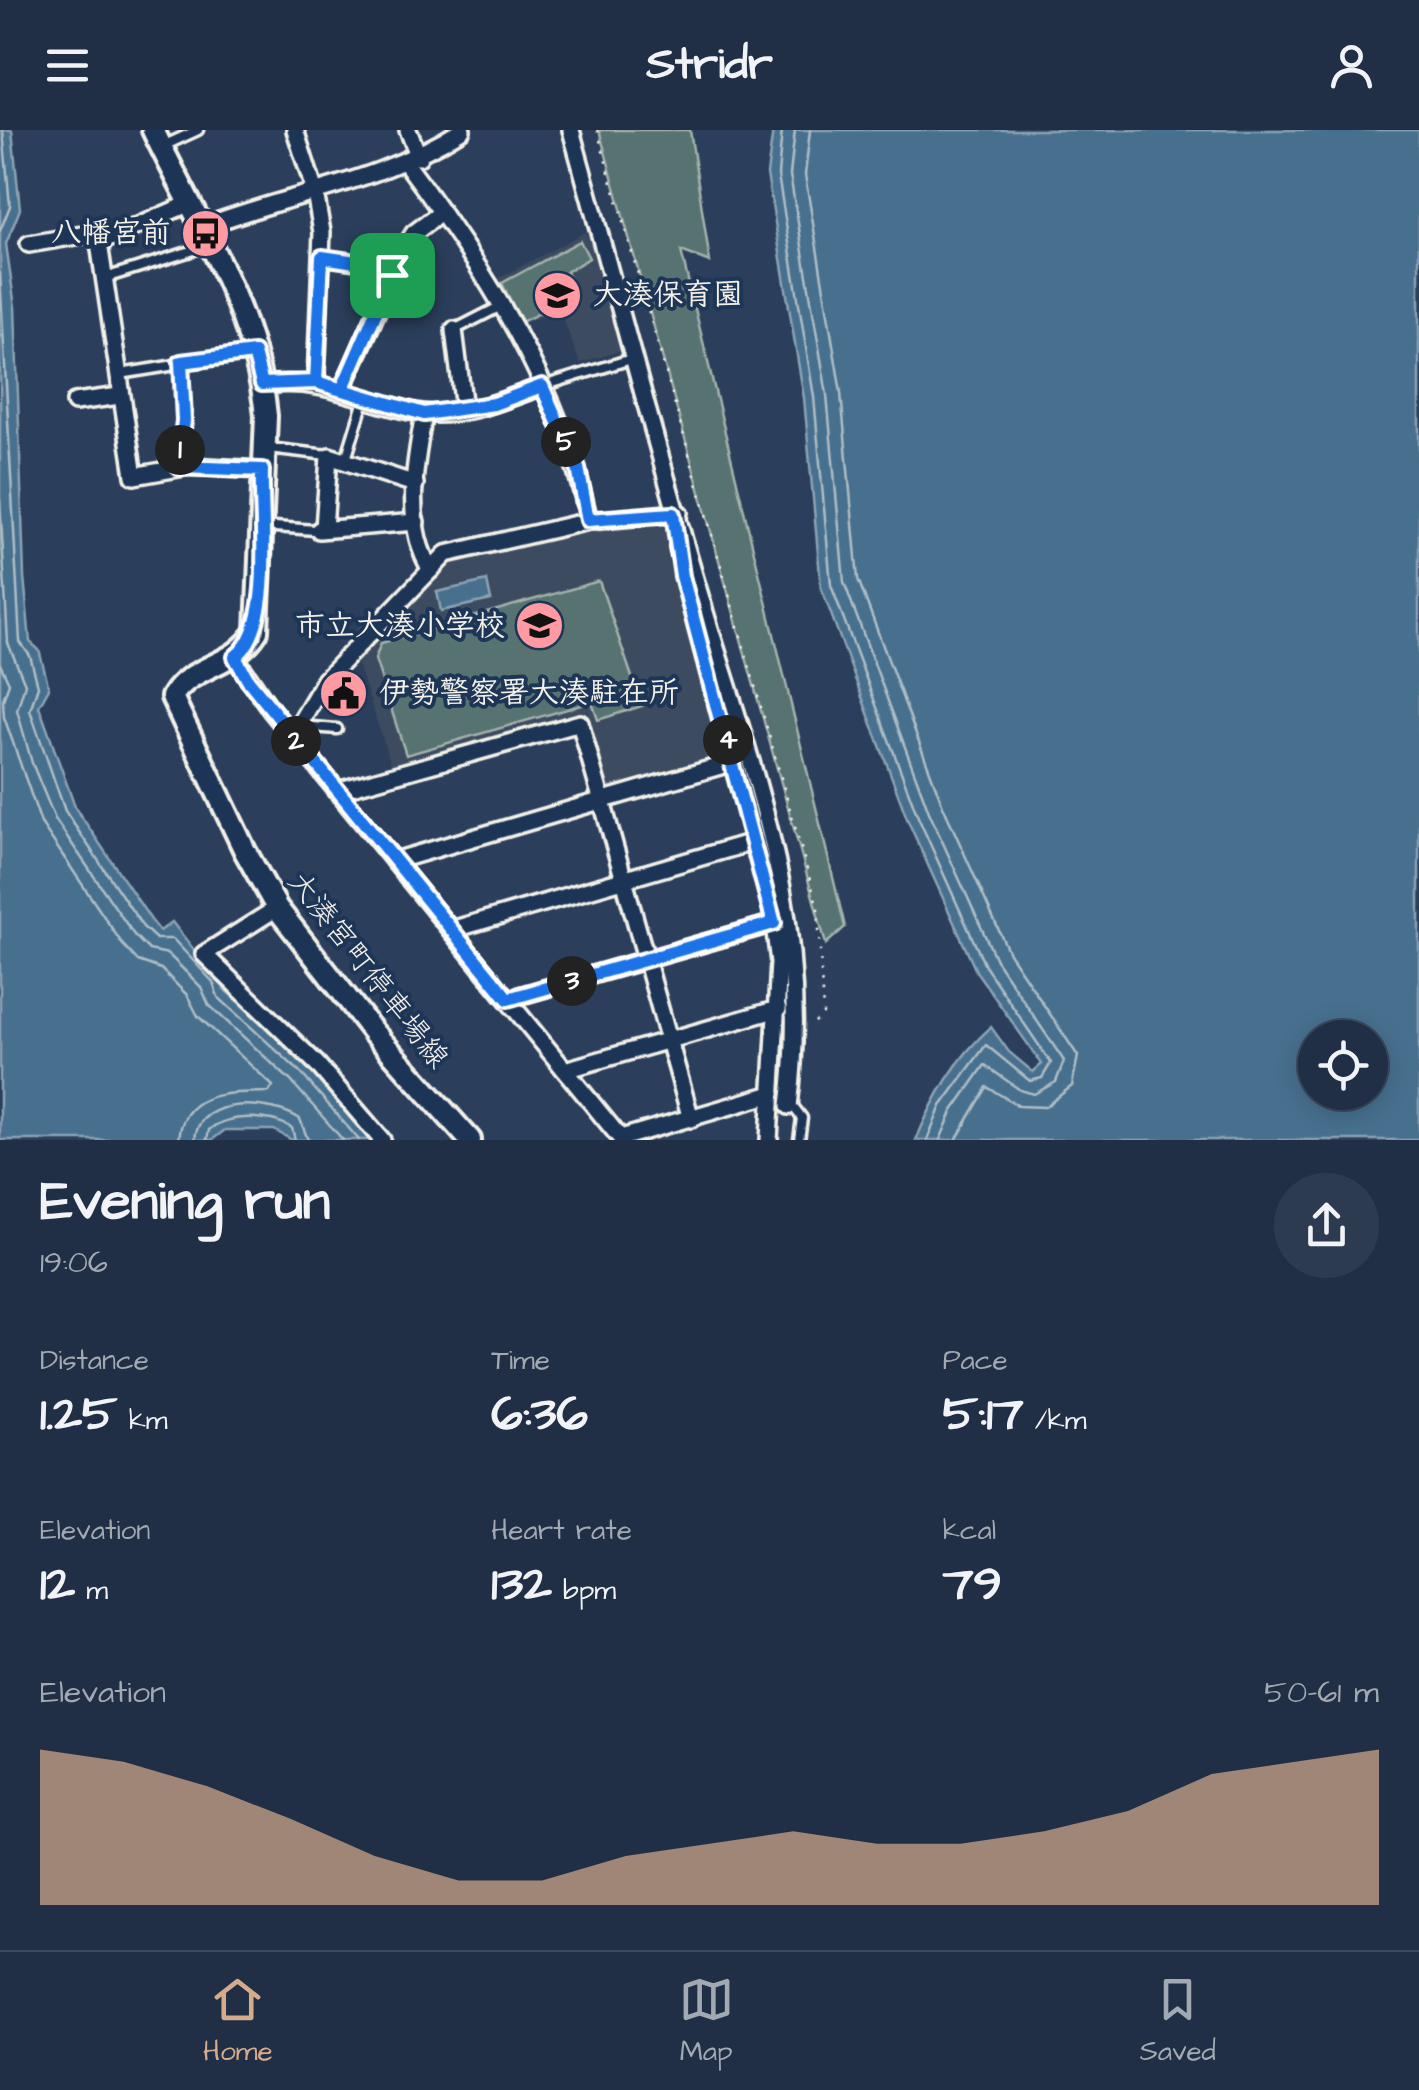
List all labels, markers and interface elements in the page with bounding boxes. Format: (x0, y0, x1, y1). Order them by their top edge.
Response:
text: Stridr (646, 34, 773, 96)
icon: menu (40, 38, 95, 93)
icon: person (1324, 38, 1379, 93)
bus stop icon: 八幡宮前 (180, 207, 232, 259)
place label: 八幡宮前 (51, 212, 171, 254)
pin (350, 233, 435, 318)
icon: arrive (365, 248, 420, 303)
school or university icon: 大湊保育園 (532, 269, 584, 321)
place label: 大湊保育園 (593, 274, 743, 316)
pin: 5 (541, 417, 591, 467)
text: 5 (556, 422, 576, 461)
pin: 1 (155, 425, 205, 475)
text: 1 (178, 430, 182, 469)
school or university icon: 市立大湊小学校 (514, 600, 566, 652)
place label: 市立大湊小学校 (295, 605, 505, 647)
public building icon: 伊勢警察署大湊駐在所 (318, 667, 370, 719)
place label: 伊勢警察署大湊駐在所 (379, 672, 679, 714)
pin: 4 (703, 715, 753, 765)
pin: 2 (271, 716, 321, 766)
text: 4 (718, 720, 738, 759)
text: 2 (288, 721, 304, 760)
street label: 大湊宮町停車場線 (278, 863, 458, 1077)
pin: 3 (547, 956, 597, 1006)
text: 3 (565, 961, 579, 1000)
map controls (1298, 1020, 1388, 1110)
button: locate (1298, 1020, 1388, 1110)
text: Evening run (40, 1164, 330, 1240)
button: share (1274, 1173, 1379, 1278)
text: 19:06 (40, 1240, 108, 1285)
text: Distance (40, 1341, 149, 1380)
text: Time (491, 1341, 550, 1380)
text: Pace (943, 1341, 1008, 1380)
text: 1.25 (40, 1380, 117, 1449)
text: 6:36 (491, 1380, 588, 1449)
text: 5:17 (943, 1380, 1024, 1449)
text: km (117, 1401, 168, 1440)
text: /km (1024, 1401, 1087, 1440)
text: Elevation (40, 1511, 150, 1550)
text: Heart rate (491, 1511, 632, 1550)
text: kcal (943, 1511, 996, 1550)
text: 12 (40, 1550, 75, 1619)
text: 132 (491, 1550, 552, 1619)
text: 79 (943, 1550, 1002, 1619)
text: m (75, 1571, 108, 1610)
text: bpm (552, 1571, 616, 1610)
text: Elevation (40, 1670, 166, 1715)
text: 50–61 m (1264, 1670, 1379, 1715)
tab: Home (203, 1972, 273, 2071)
tab: Map (679, 1972, 734, 2071)
tab: Saved (1140, 1972, 1216, 2071)

